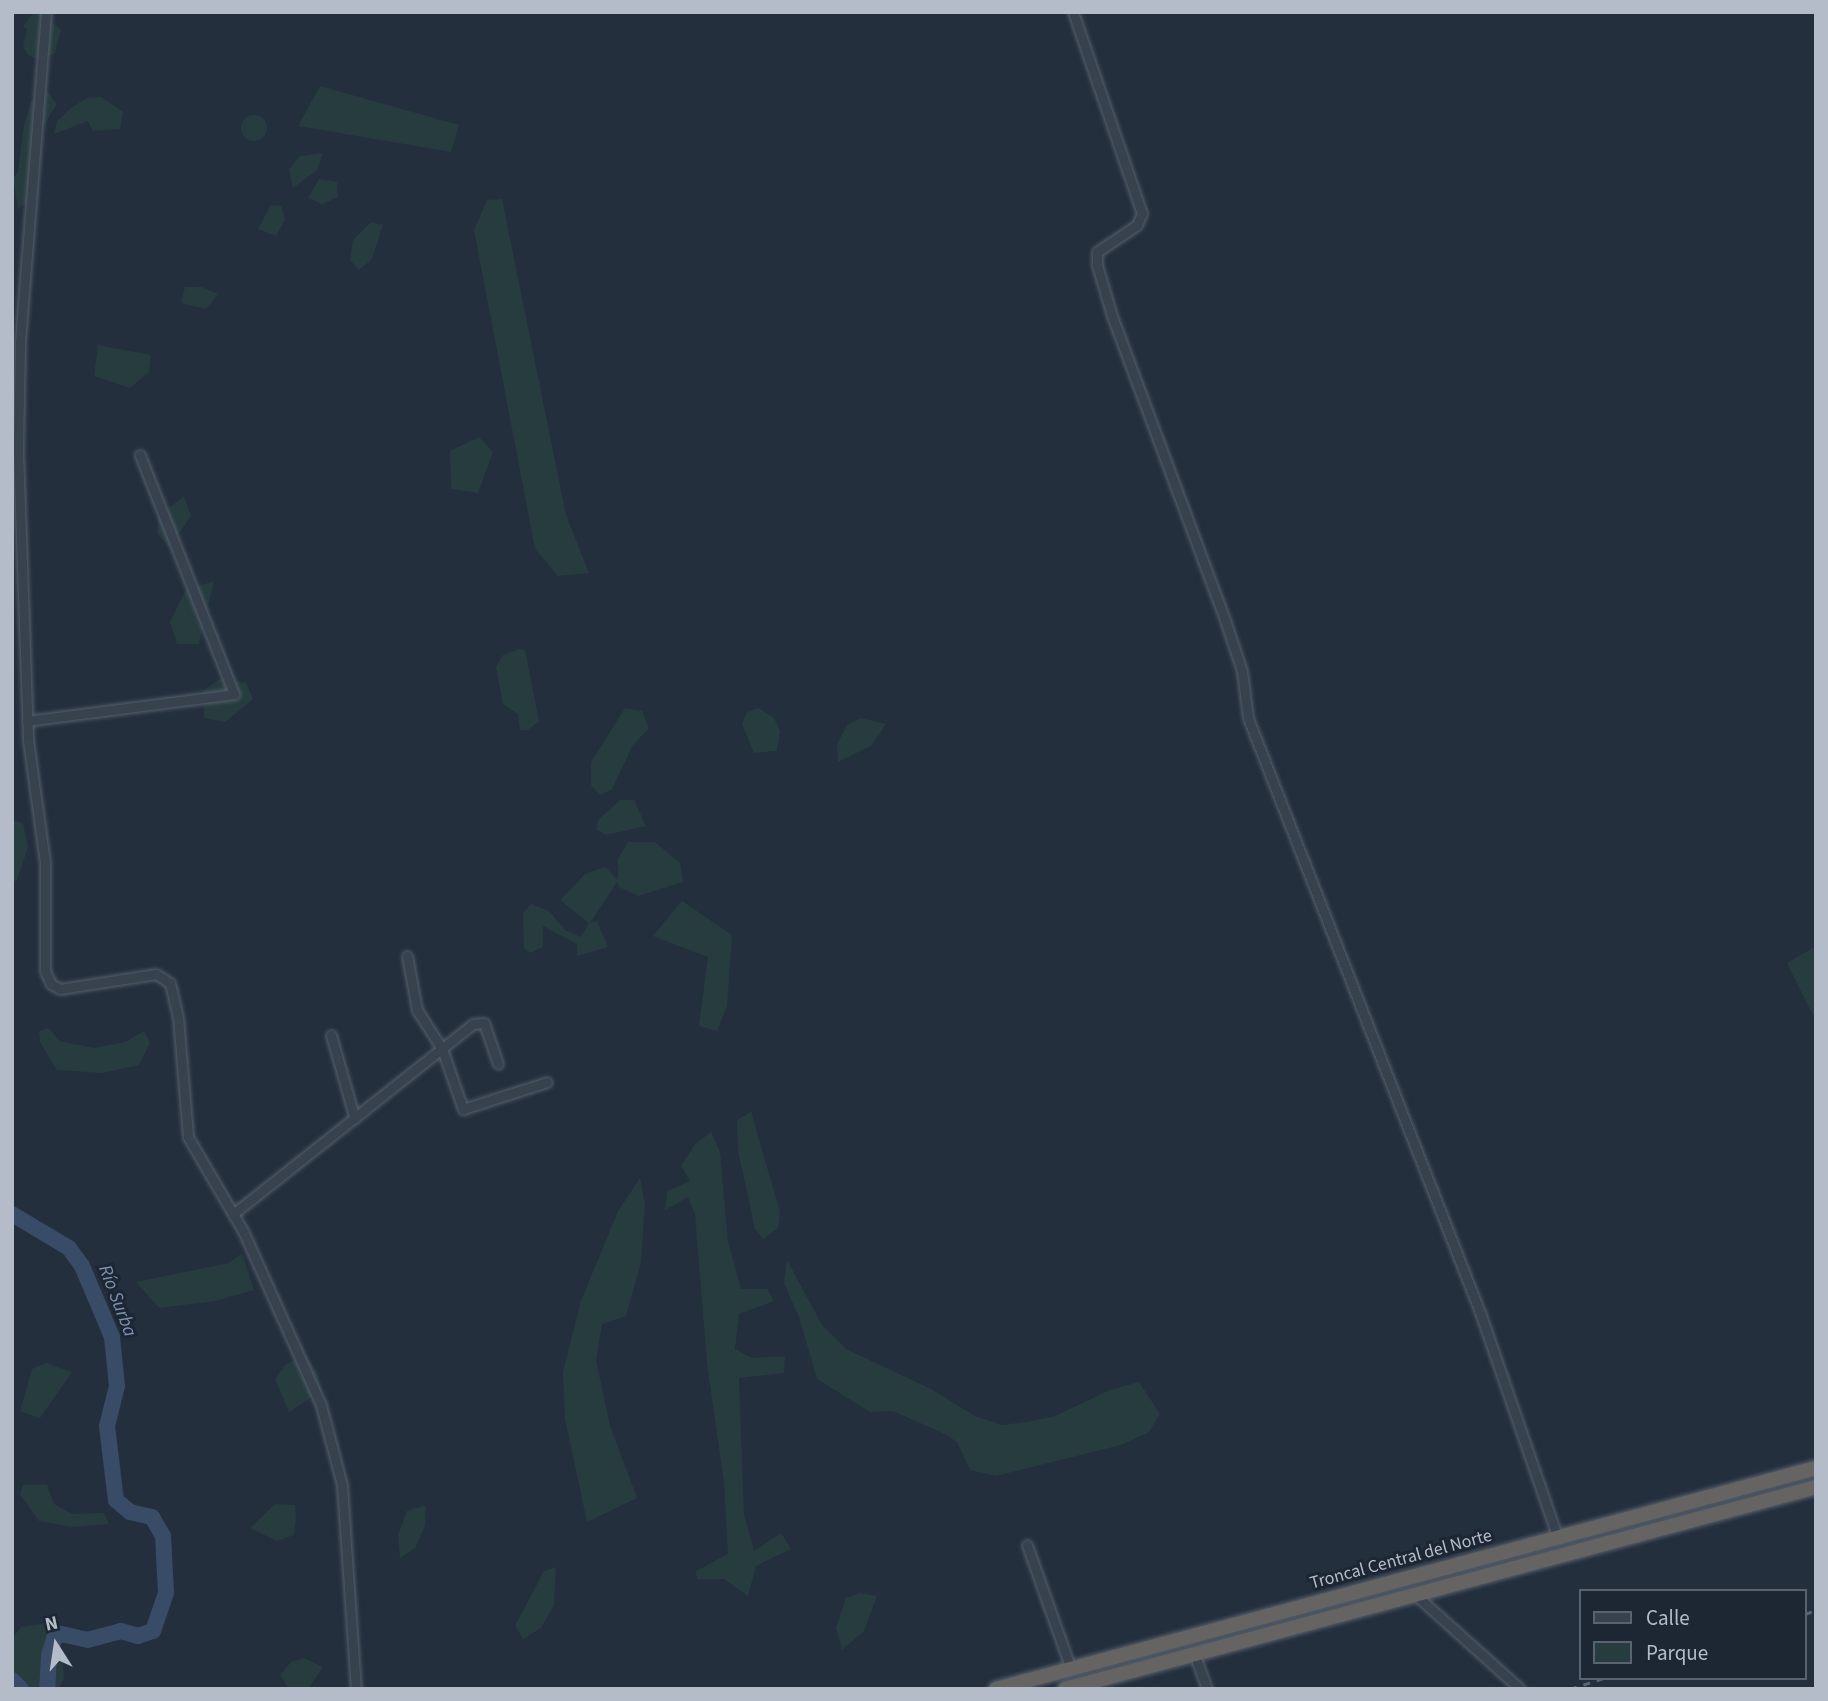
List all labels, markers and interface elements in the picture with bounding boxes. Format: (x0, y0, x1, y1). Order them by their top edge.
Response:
water label: Río Surba (93, 1262, 141, 1340)
street label: Troncal Central del Norte (1308, 1525, 1494, 1595)
legend (1580, 1589, 1807, 1680)
text: Calle (1646, 1603, 1690, 1633)
text: N (43, 1609, 61, 1638)
north arrow (21, 1610, 91, 1680)
text: Parque (1646, 1638, 1708, 1668)

